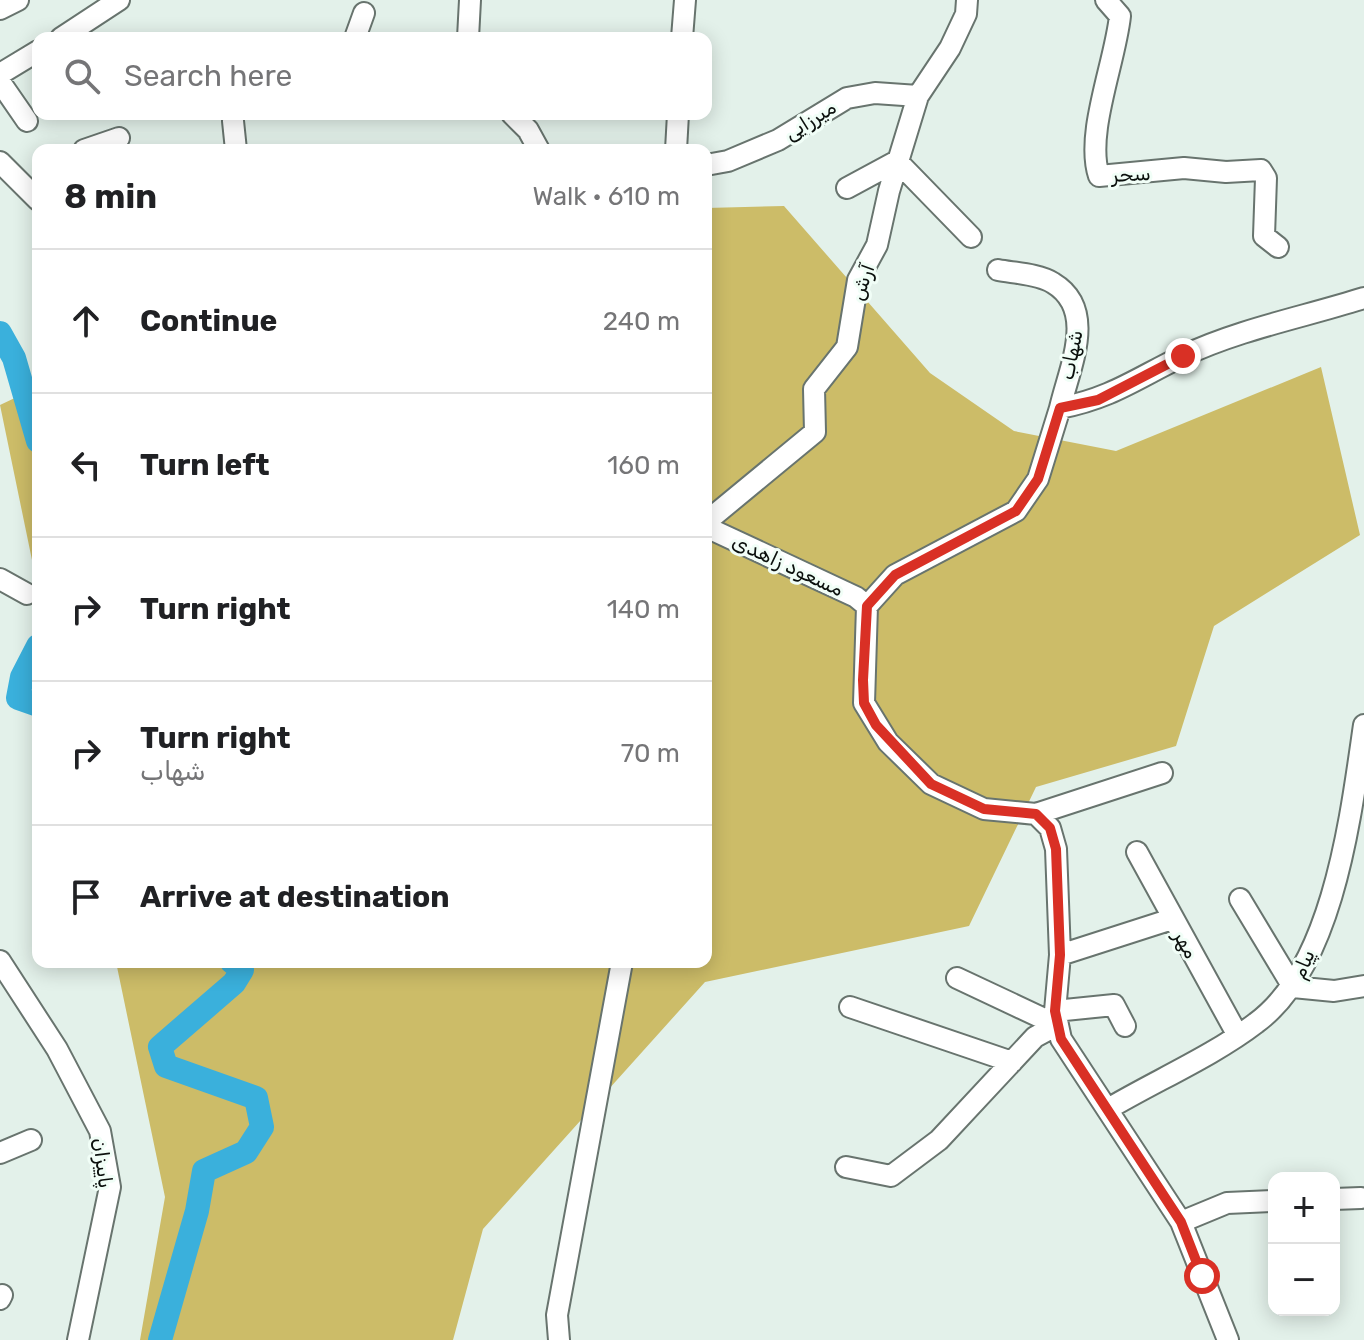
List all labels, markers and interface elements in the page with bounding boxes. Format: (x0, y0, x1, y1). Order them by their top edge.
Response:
search box (32, 32, 712, 120)
icon: search (60, 54, 104, 98)
text: Search here (124, 58, 292, 94)
street label: میرزایی (780, 95, 840, 145)
street label: سحر (1110, 161, 1151, 187)
text: 8 min (64, 176, 157, 217)
text: Walk · 610 m (532, 181, 680, 212)
street label: آرش (844, 260, 880, 303)
icon: ahead (64, 299, 108, 343)
text: Continue (140, 303, 277, 339)
text: 240 m (603, 306, 680, 337)
street label: شهاب (1054, 328, 1088, 382)
route end (1165, 338, 1201, 374)
icon: left (64, 443, 108, 487)
text: Turn left (140, 447, 270, 483)
text: 160 m (607, 450, 680, 481)
street label: مسعود زاهدی (728, 529, 848, 601)
icon: right (64, 587, 108, 631)
text: Turn right (140, 591, 291, 627)
text: 140 m (607, 594, 680, 625)
text: Turn right (140, 720, 291, 756)
icon: right (64, 731, 108, 775)
text: 70 m (621, 738, 680, 769)
text: شهاب (140, 756, 206, 787)
icon: arrive (64, 875, 108, 919)
text: Arrive at destination (140, 879, 450, 915)
street label: مهر (1168, 925, 1204, 962)
street label: پیام (1286, 946, 1322, 983)
street label: پاییزان (86, 1136, 118, 1190)
map controls (1268, 1172, 1340, 1316)
button: + (1268, 1172, 1340, 1244)
button: − (1268, 1244, 1340, 1316)
route start (1184, 1258, 1220, 1294)

